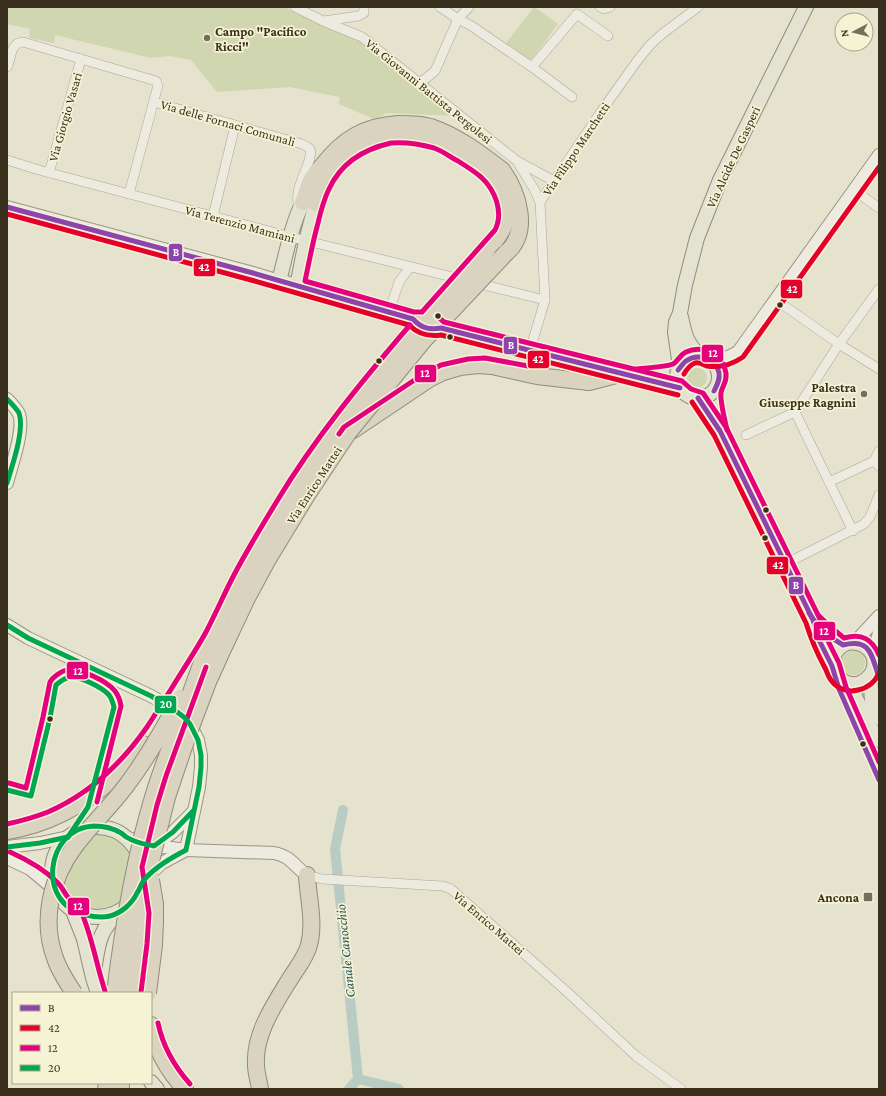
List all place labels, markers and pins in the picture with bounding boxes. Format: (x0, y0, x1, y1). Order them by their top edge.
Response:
place label: Campo "Pacifico Ricci" (215, 24, 307, 54)
marker: Campo "Pacifico Ricci" (202, 33, 212, 43)
unlabelled marker (775, 300, 785, 310)
unlabelled marker (433, 311, 443, 321)
unlabelled marker (445, 332, 455, 342)
unlabelled marker (374, 356, 384, 366)
place label: Palestra Giuseppe Ragnini (759, 380, 857, 410)
marker: Palestra Giuseppe Ragnini (859, 389, 869, 399)
unlabelled marker (761, 505, 771, 515)
unlabelled marker (760, 533, 770, 543)
unlabelled marker (45, 714, 55, 724)
unlabelled marker (858, 739, 868, 749)
place label: Ancona (816, 890, 860, 905)
marker: Ancona (862, 891, 874, 903)

